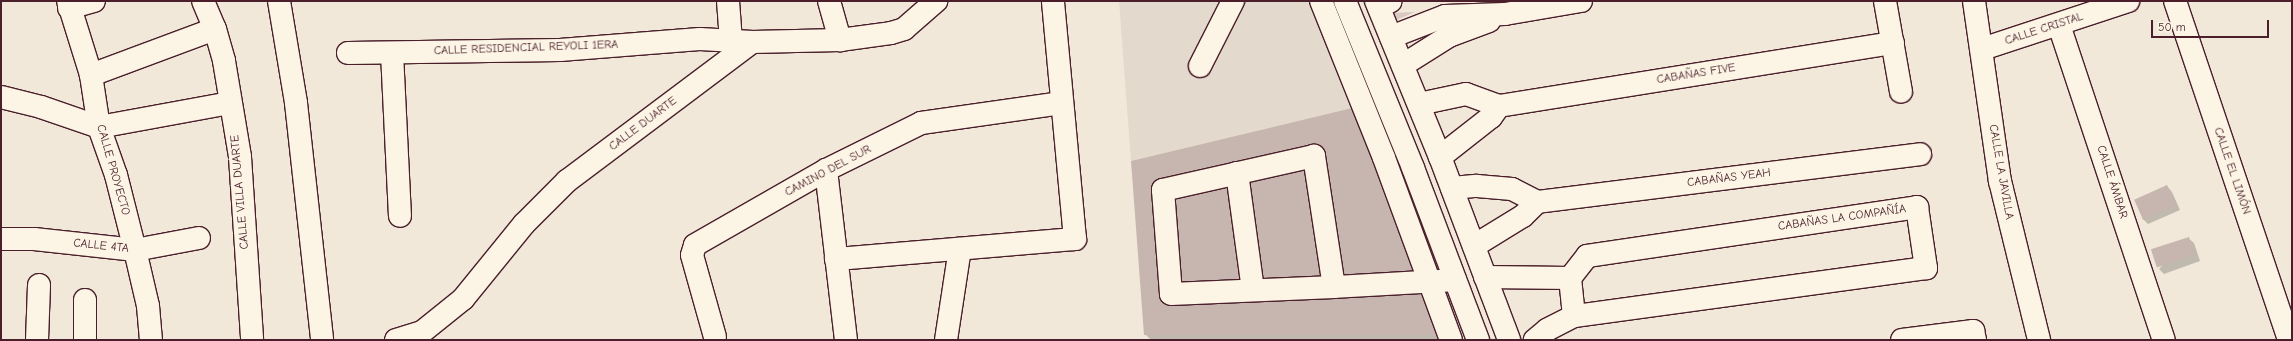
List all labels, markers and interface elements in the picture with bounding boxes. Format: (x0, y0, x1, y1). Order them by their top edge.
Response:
street label: CALLE CRISTAL (2003, 10, 2085, 48)
scale bar (2153, 12, 2271, 38)
text: 50 m (2158, 20, 2186, 34)
street label: CALLE RESIDENCIAL REYOLI 1ERA (434, 38, 618, 58)
street label: CABAÑAS FIVE (1656, 61, 1736, 87)
street label: CALLE DUARTE (606, 94, 680, 154)
street label: CALLE PROYECTO (93, 123, 133, 217)
street label: CALLE LA JAVILLA (1986, 123, 2016, 221)
street label: CALLE EL LIMÓN (2210, 126, 2254, 216)
street label: CALLE VILLA DUARTE (228, 134, 252, 250)
street label: CAMINO DEL SUR (782, 142, 874, 200)
street label: CALLE ÁMBAR (2093, 144, 2131, 220)
street label: CABAÑAS YEAH (1686, 166, 1772, 190)
street label: CABAÑAS LA COMPAÑÍA (1777, 202, 1907, 234)
street label: CALLE 4TA (73, 236, 129, 256)

